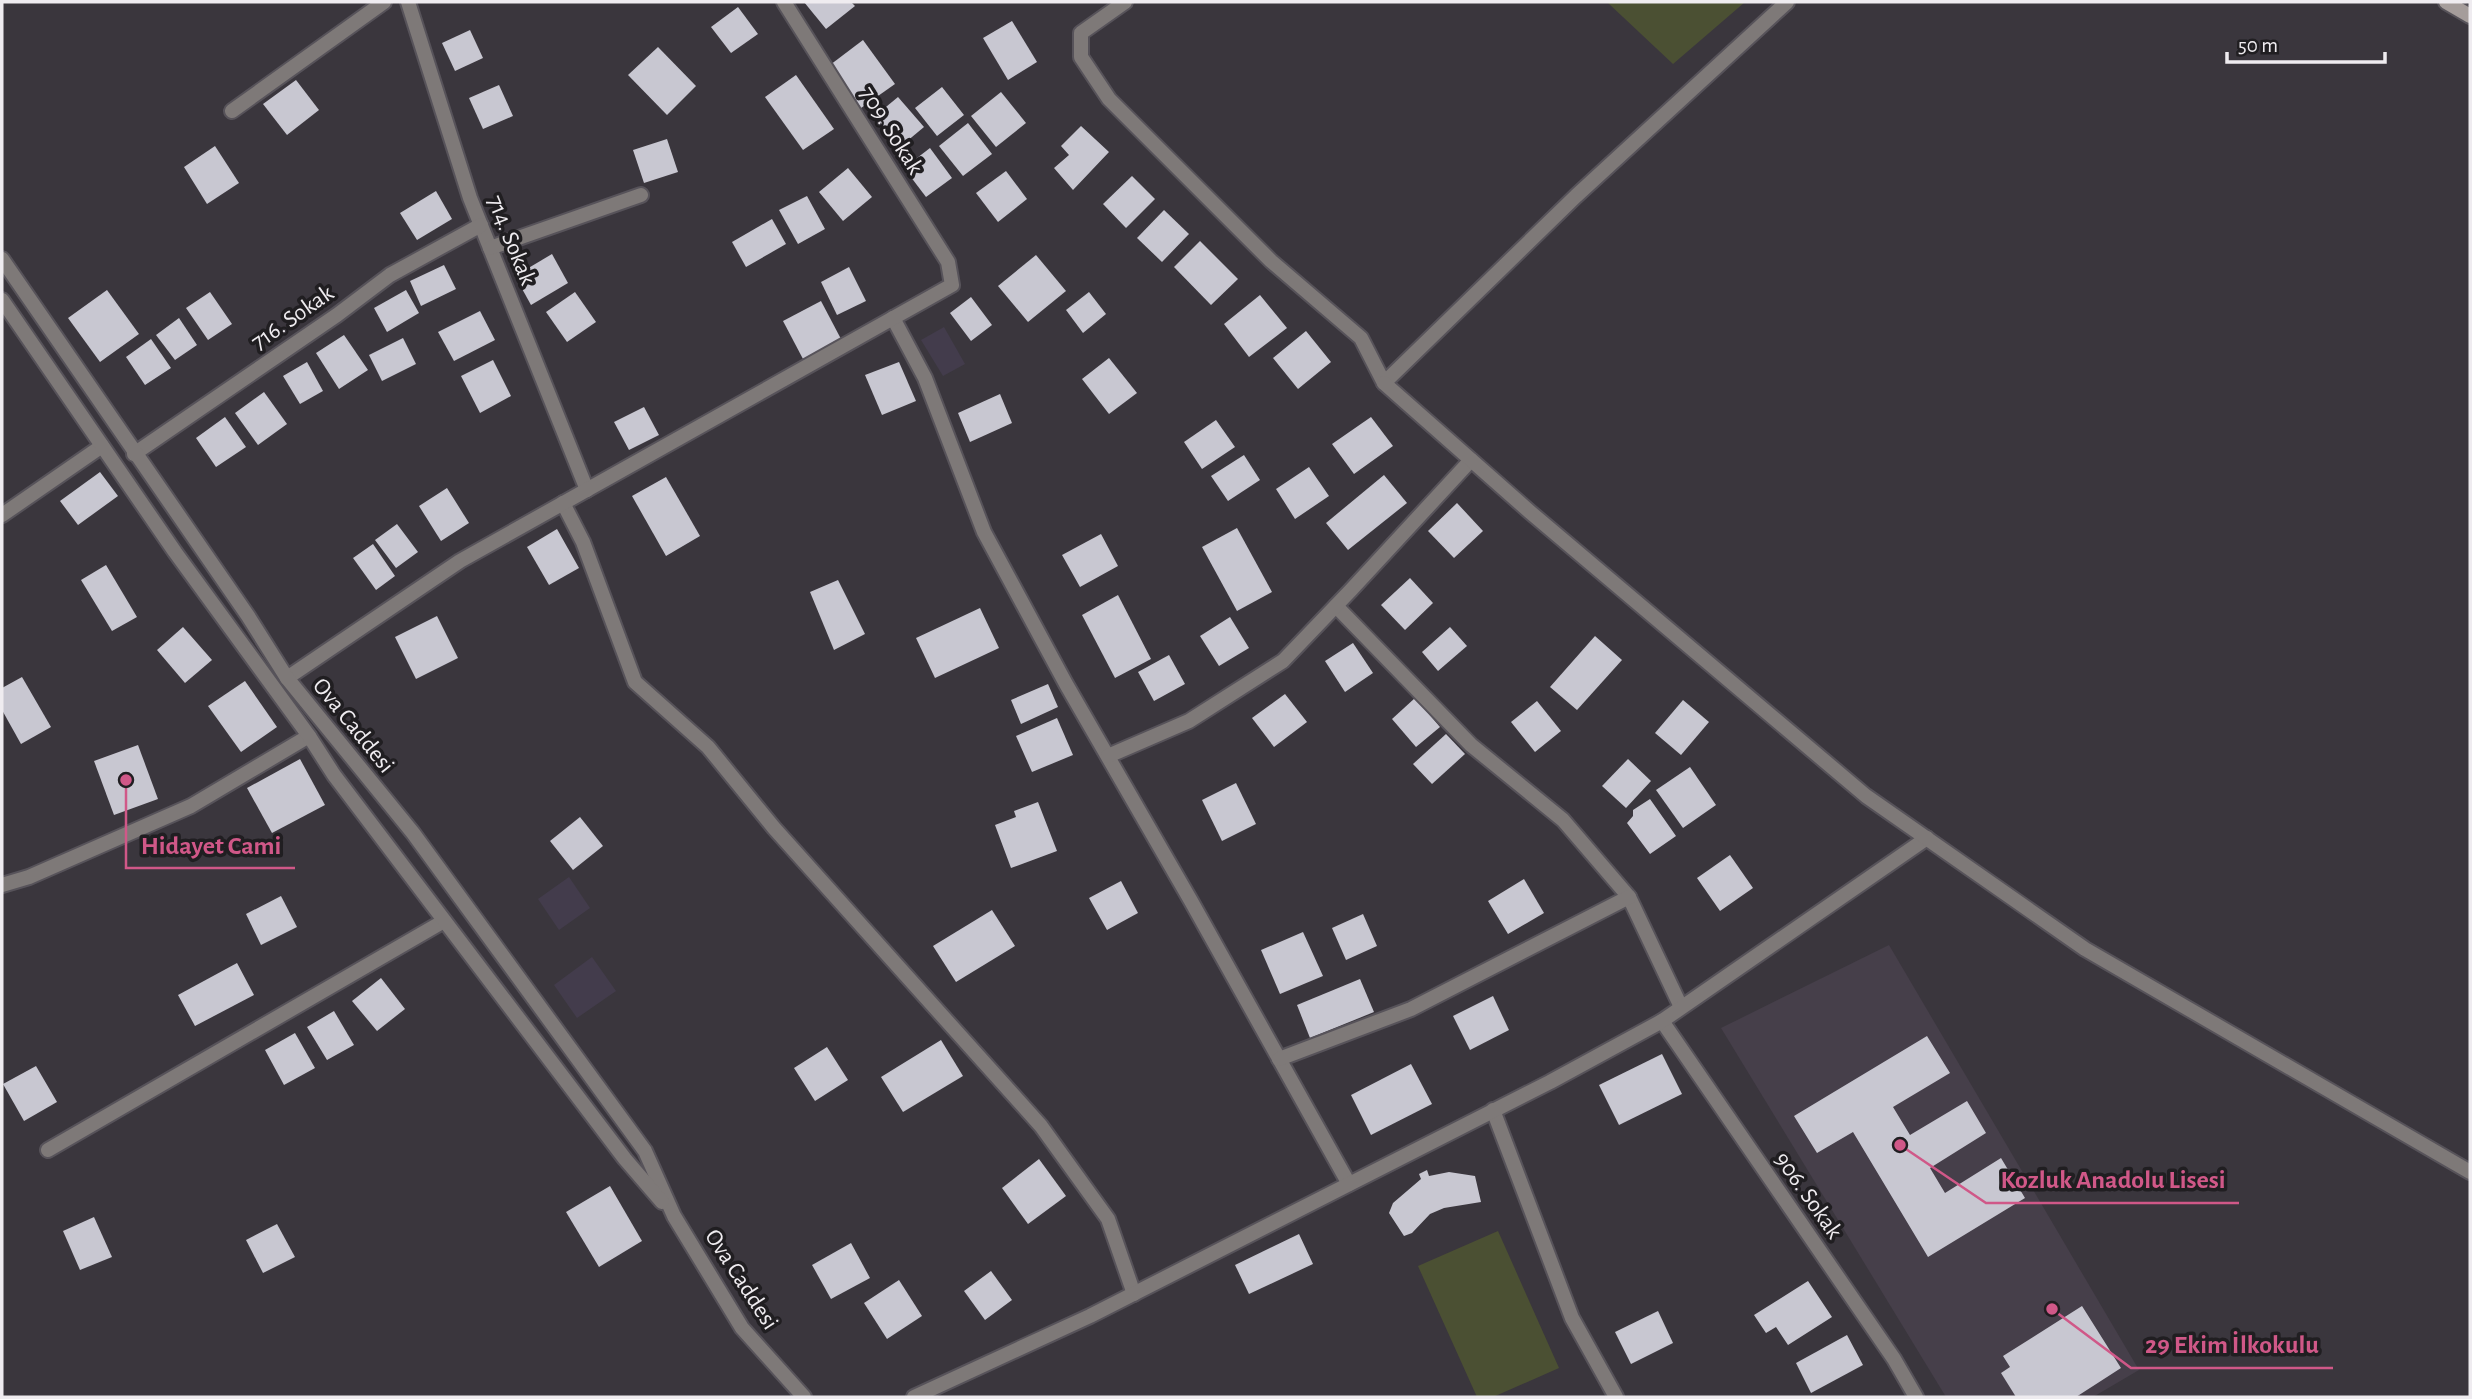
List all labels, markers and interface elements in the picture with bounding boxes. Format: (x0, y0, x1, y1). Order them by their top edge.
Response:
scale bar (2227, 21, 2384, 65)
text: 50 m (2238, 35, 2278, 56)
street label: 709. Sokak (855, 82, 927, 179)
street label: 714. Sokak (482, 192, 540, 289)
street label: 716. Sokak (247, 281, 338, 355)
street label: Ova Caddesi (308, 674, 398, 778)
callout: Hidayet Cami (126, 821, 295, 868)
text: Hidayet Cami (141, 833, 281, 859)
street label: 906. Sokak (1770, 1148, 1847, 1243)
callout: Kozluk Anadolu Lisesi (1986, 1156, 2239, 1203)
text: Kozluk Anadolu Lisesi (2000, 1167, 2226, 1193)
street label: Ova Caddesi (700, 1225, 782, 1334)
callout: 29 Ekim İlkokulu (2131, 1321, 2333, 1368)
text: 29 Ekim İlkokulu (2145, 1331, 2319, 1358)

